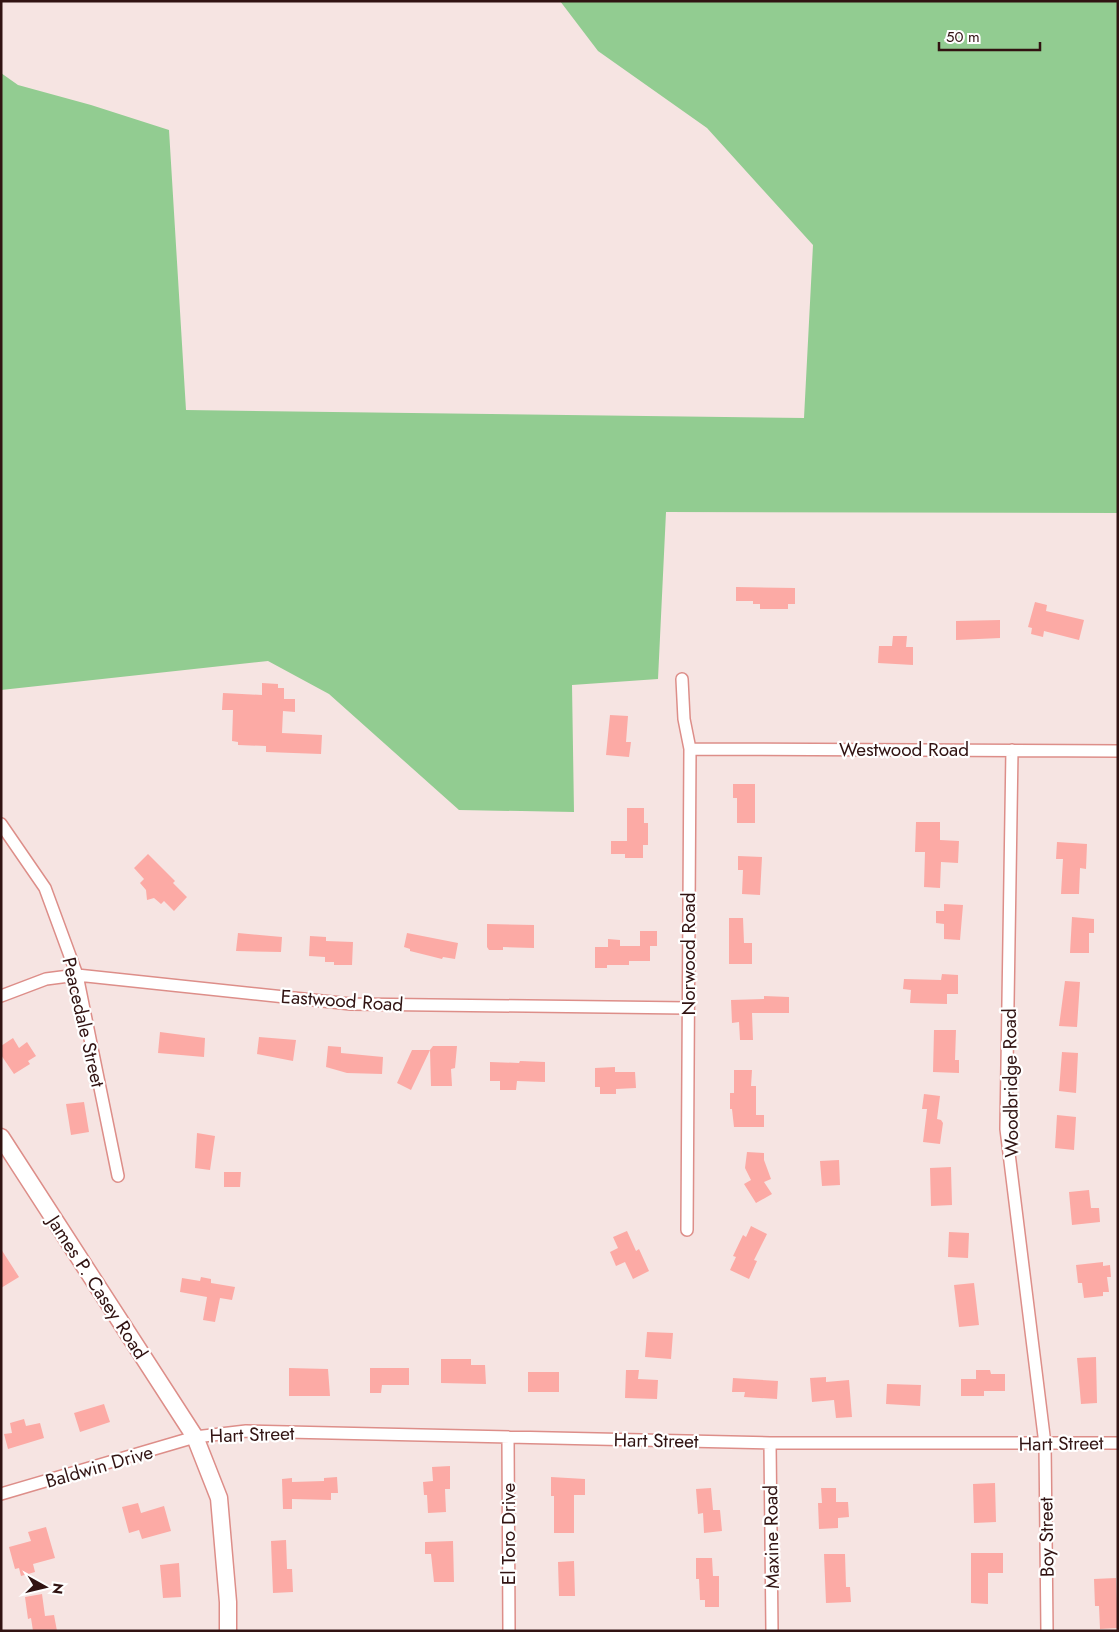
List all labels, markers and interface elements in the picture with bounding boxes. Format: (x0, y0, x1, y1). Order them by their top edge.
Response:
scale bar (939, 20, 1040, 52)
text: 50 m (946, 26, 980, 48)
street label: Westwood Road (839, 736, 969, 763)
street label: Norwood Road (675, 892, 702, 1016)
street label: Peacedale Street (55, 954, 112, 1090)
street label: Eastwood Road (280, 983, 404, 1018)
street label: Woodbridge Road (996, 1008, 1025, 1158)
street label: James P. Casey Road (39, 1208, 154, 1364)
street label: Hart Street (209, 1420, 295, 1449)
street label: Hart Street (613, 1426, 699, 1455)
street label: Hart Street (1018, 1429, 1104, 1458)
street label: Baldwin Drive (42, 1438, 156, 1495)
street label: El Toro Drive (495, 1483, 522, 1585)
street label: Maxine Road (757, 1485, 786, 1589)
street label: Boy Street (1032, 1496, 1061, 1577)
north arrow (20, 1562, 70, 1612)
text: N (47, 1582, 69, 1596)

